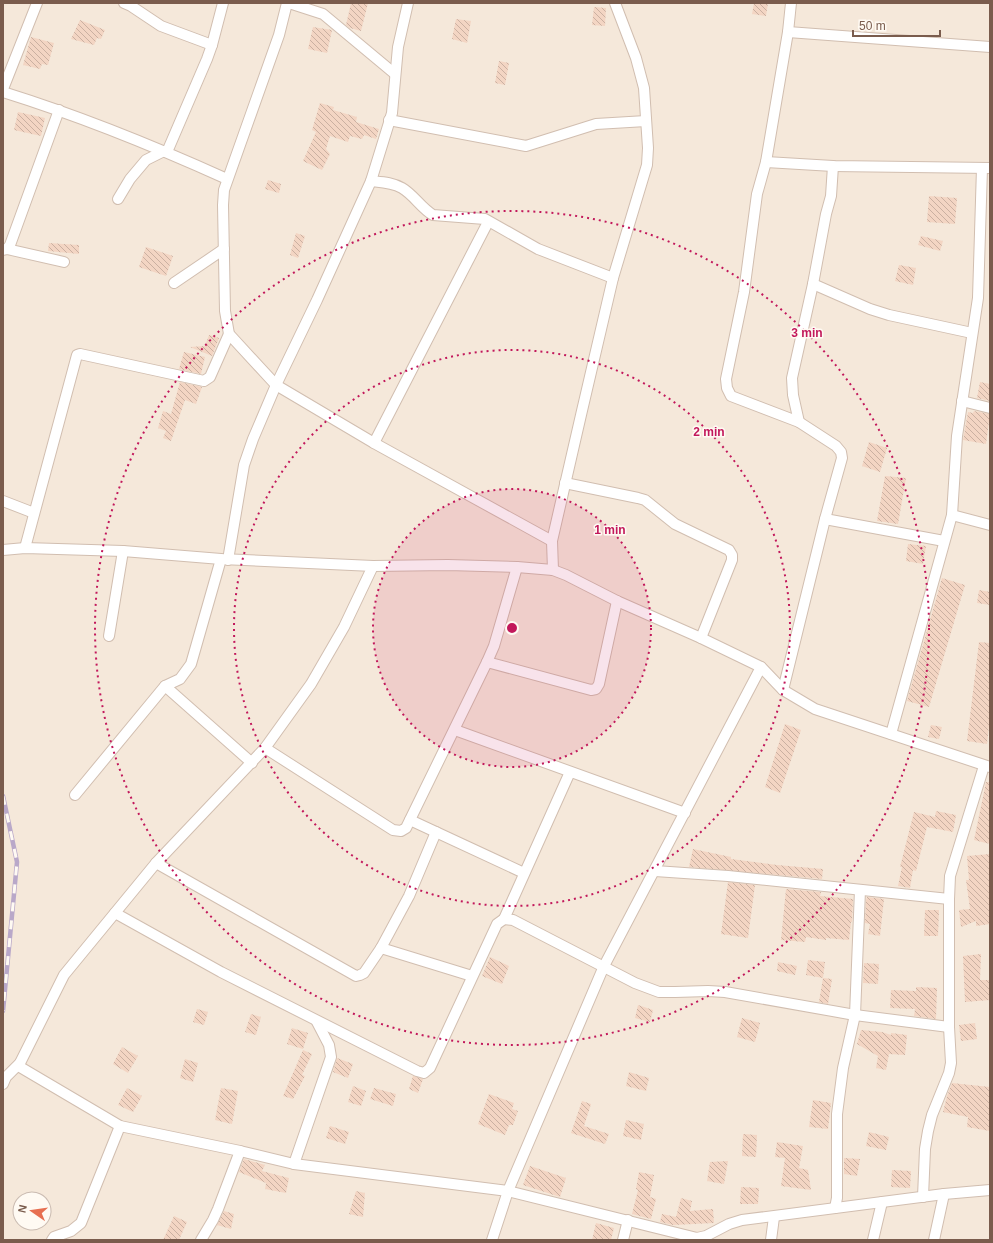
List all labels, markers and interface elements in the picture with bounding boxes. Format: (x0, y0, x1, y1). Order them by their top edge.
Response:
scale bar (853, 12, 940, 38)
text: 50 m (859, 19, 886, 33)
text: 3 min (791, 326, 823, 340)
text: 2 min (693, 425, 725, 439)
text: 1 min (594, 523, 626, 537)
centre of rings (505, 621, 519, 635)
north arrow (12, 1191, 52, 1231)
text: N (16, 1203, 29, 1214)

